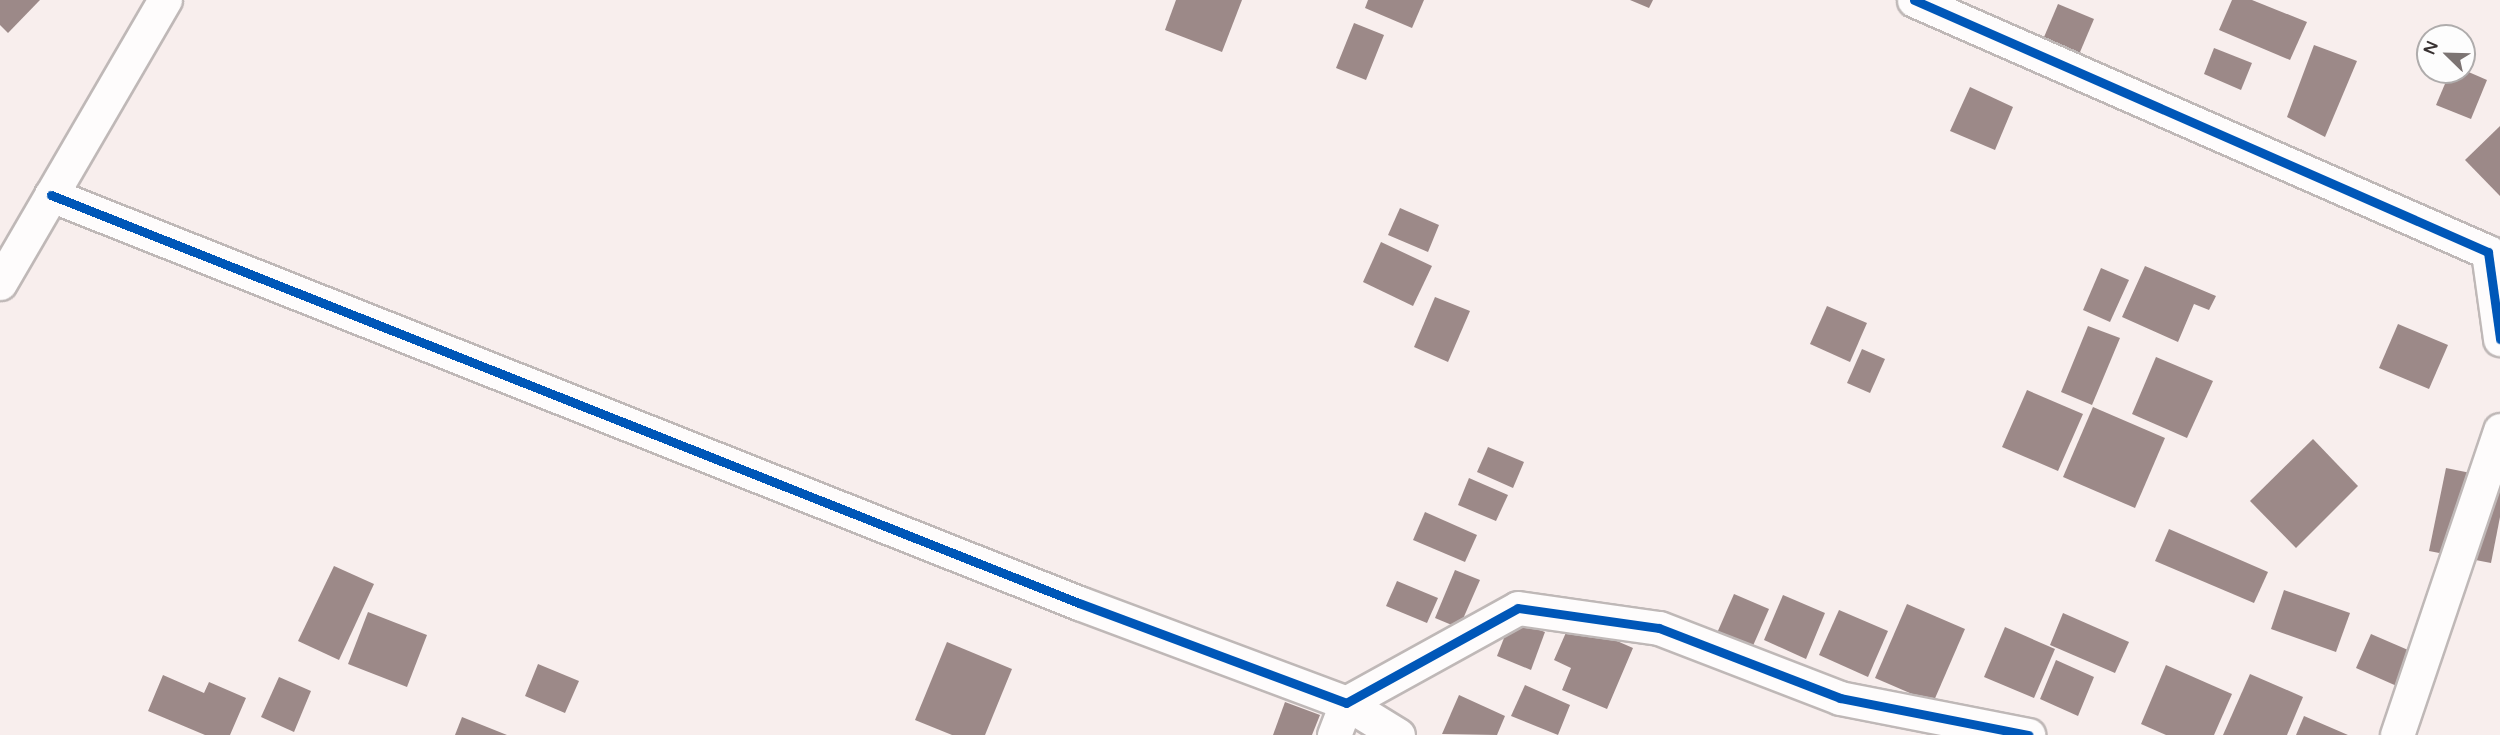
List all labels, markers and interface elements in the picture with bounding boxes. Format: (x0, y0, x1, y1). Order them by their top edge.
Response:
north arrow (2416, 24, 2476, 84)
text: N (2420, 38, 2443, 58)

